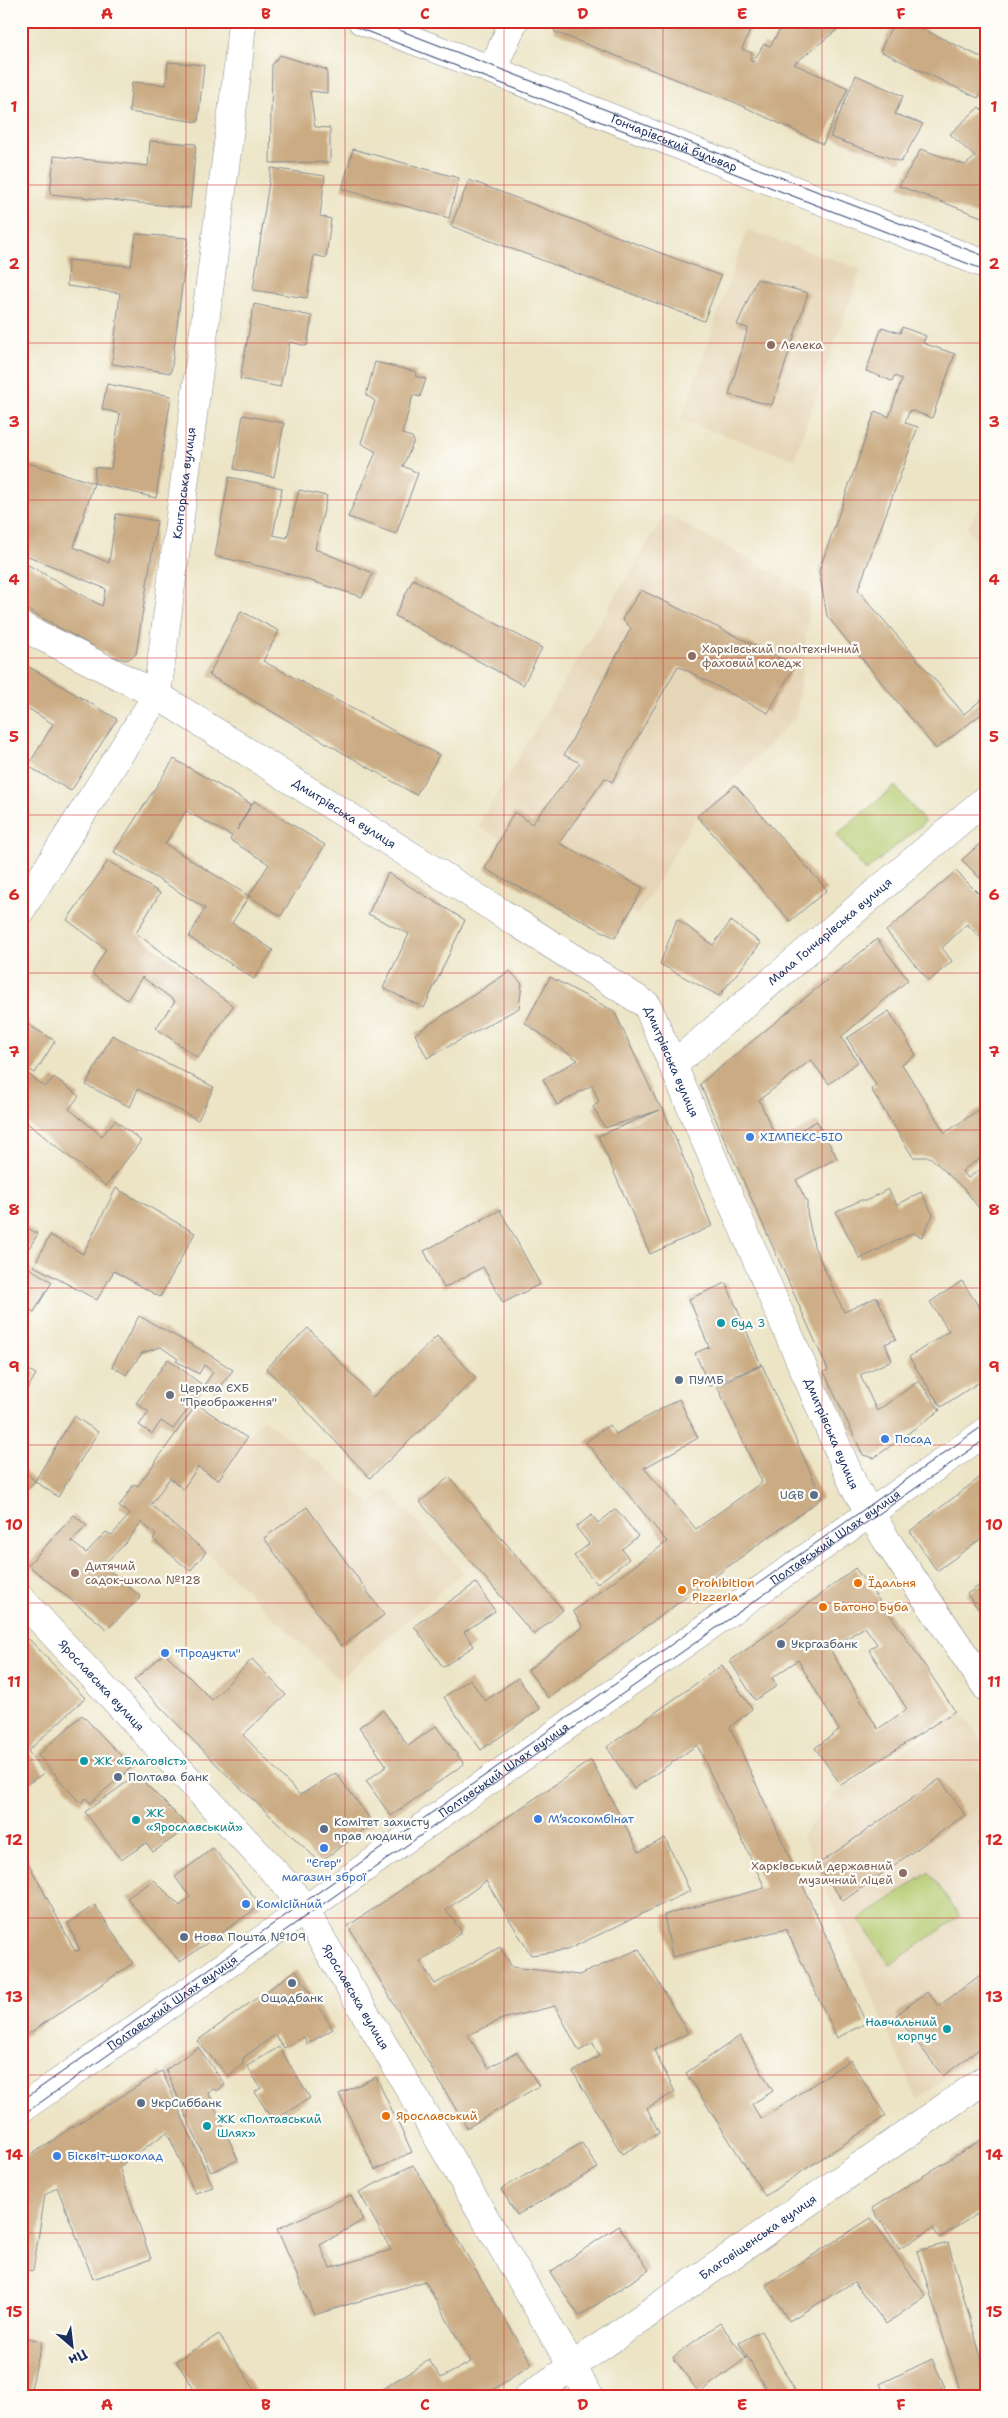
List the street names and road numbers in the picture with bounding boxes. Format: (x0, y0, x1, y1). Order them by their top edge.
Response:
street label: Гончарівський бульвар (608, 111, 740, 175)
street label: Конторська вулиця (169, 426, 199, 540)
street label: Дмитрівська вулиця (289, 775, 399, 852)
street label: Мала Гончарівська вулиця (764, 874, 895, 989)
street label: Дмитрівська вулиця (640, 1004, 702, 1120)
street label: Дмитрівська вулиця (800, 1376, 862, 1492)
street label: Полтавський Шлях вулиця (767, 1486, 904, 1589)
street label: Ярославська вулиця (55, 1636, 148, 1735)
street label: Полтавський Шлях вулиця (436, 1719, 572, 1821)
street label: Ярославська вулиця (318, 1941, 393, 2053)
street label: Полтавський Шлях вулиця (104, 1952, 241, 2054)
street label: Благовіщенська вулиця (696, 2191, 820, 2284)

